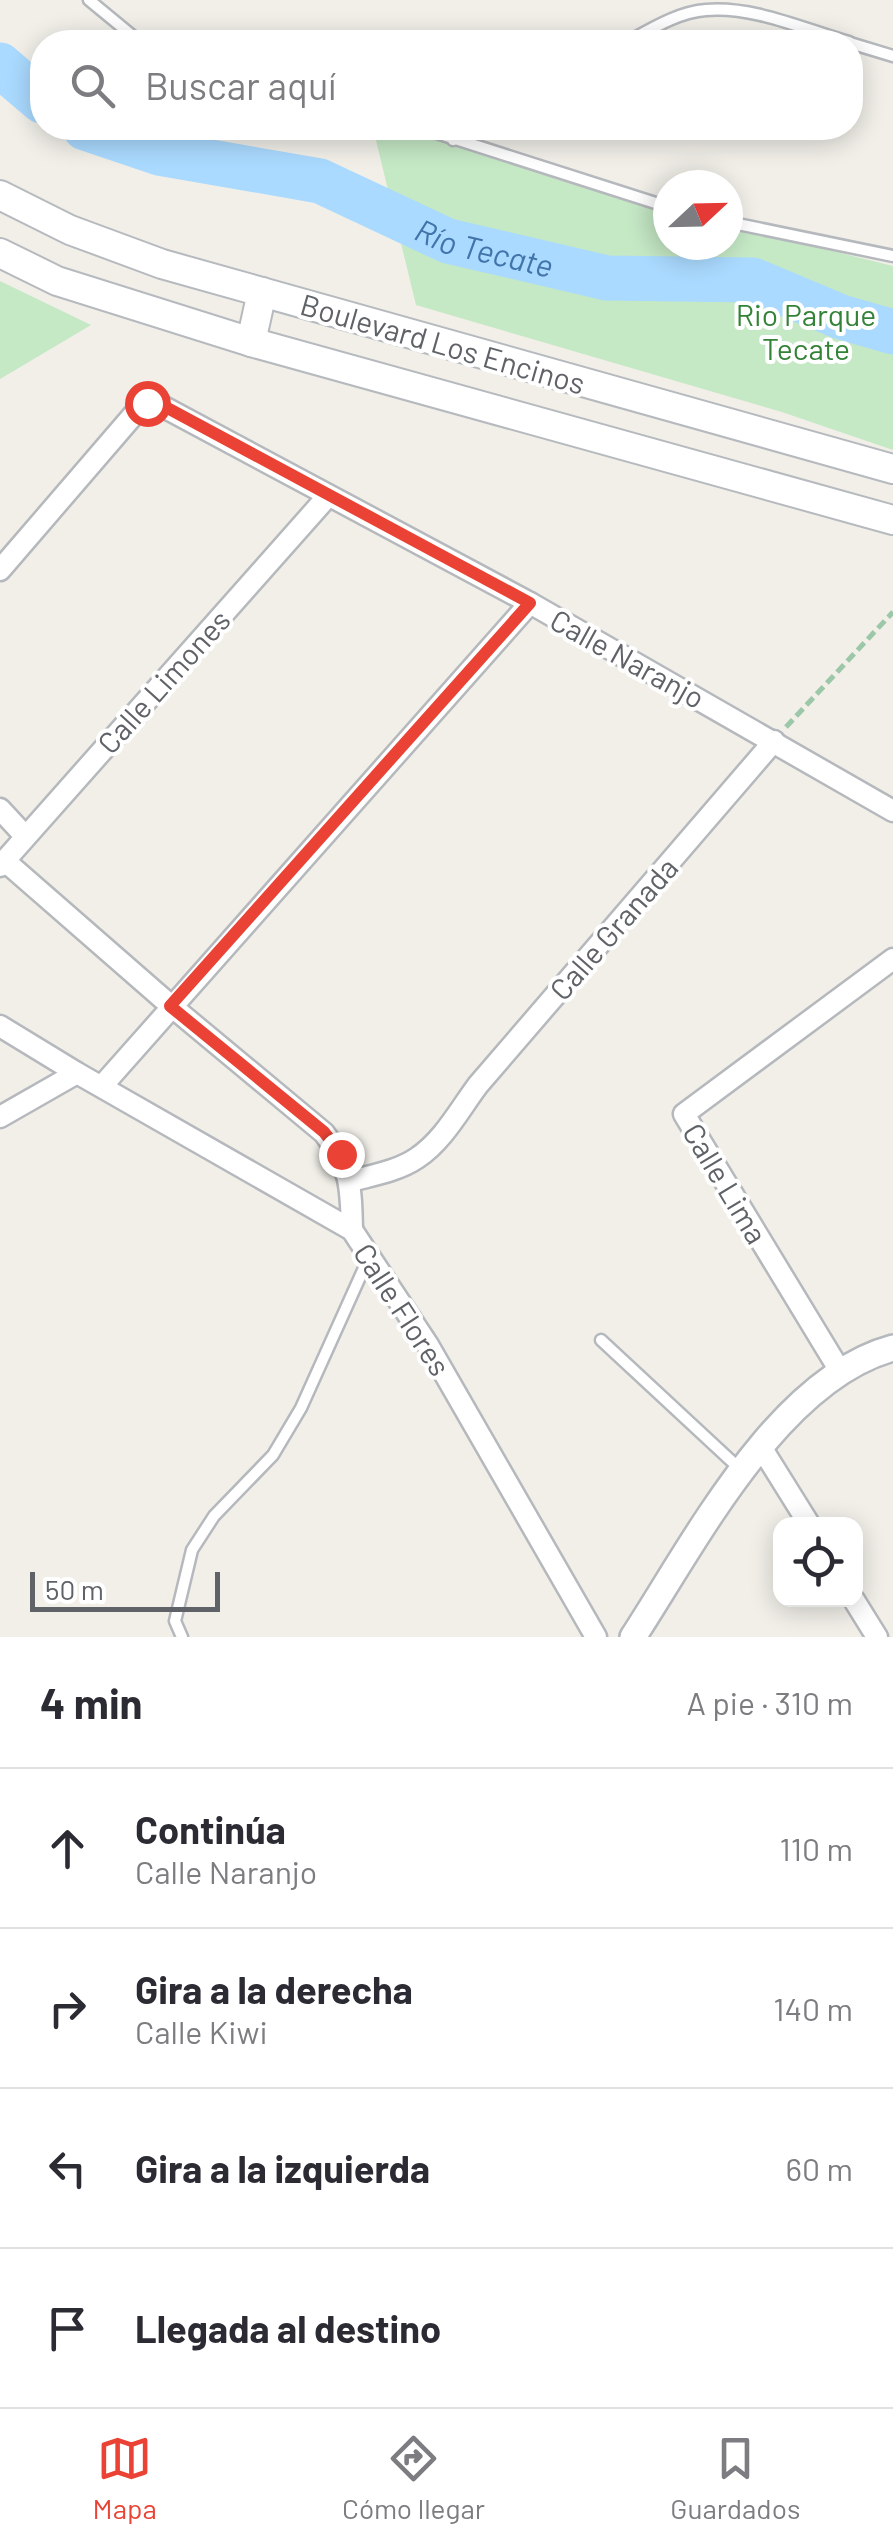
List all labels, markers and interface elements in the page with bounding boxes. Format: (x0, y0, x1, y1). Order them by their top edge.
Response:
search box (30, 30, 863, 140)
icon: search (65, 58, 120, 113)
text: Buscar aquí (145, 62, 336, 108)
north arrow (653, 170, 743, 260)
water label: Río Tecate (410, 210, 557, 284)
street label: Boulevard Los Encinos (297, 285, 589, 401)
park label: Rio Parque Tecate (736, 296, 876, 366)
route start (125, 381, 171, 427)
street label: Calle Naranjo (545, 601, 711, 715)
street label: Calle Limones (89, 602, 237, 760)
street label: Calle Granada (541, 849, 685, 1007)
street label: Calle Lima (676, 1116, 776, 1250)
route end (319, 1132, 365, 1178)
street label: Calle Flores (347, 1236, 459, 1382)
map controls (773, 1517, 863, 1607)
button: locate (773, 1517, 863, 1607)
scale bar (30, 1567, 220, 1612)
text: 50 m (45, 1572, 104, 1606)
text: 4 min (40, 1677, 143, 1727)
text: A pie · 310 m (686, 1683, 853, 1721)
text: Continúa (135, 1806, 286, 1852)
icon: ahead (40, 1821, 95, 1876)
text: 110 m (780, 1829, 853, 1867)
text: Calle Naranjo (135, 1852, 317, 1890)
text: Gira a la derecha (135, 1966, 413, 2012)
icon: right (40, 1981, 95, 2036)
text: 140 m (773, 1989, 853, 2027)
text: Calle Kiwi (135, 2012, 268, 2050)
icon: left (40, 2141, 95, 2196)
text: Gira a la izquierda (135, 2145, 430, 2191)
text: 60 m (786, 2149, 853, 2187)
icon: arrive (40, 2301, 95, 2356)
text: Llegada al destino (135, 2305, 441, 2351)
tab: Mapa (93, 2431, 157, 2525)
tab: Cómo llegar (342, 2431, 485, 2525)
tab: Guardados (670, 2431, 800, 2525)

